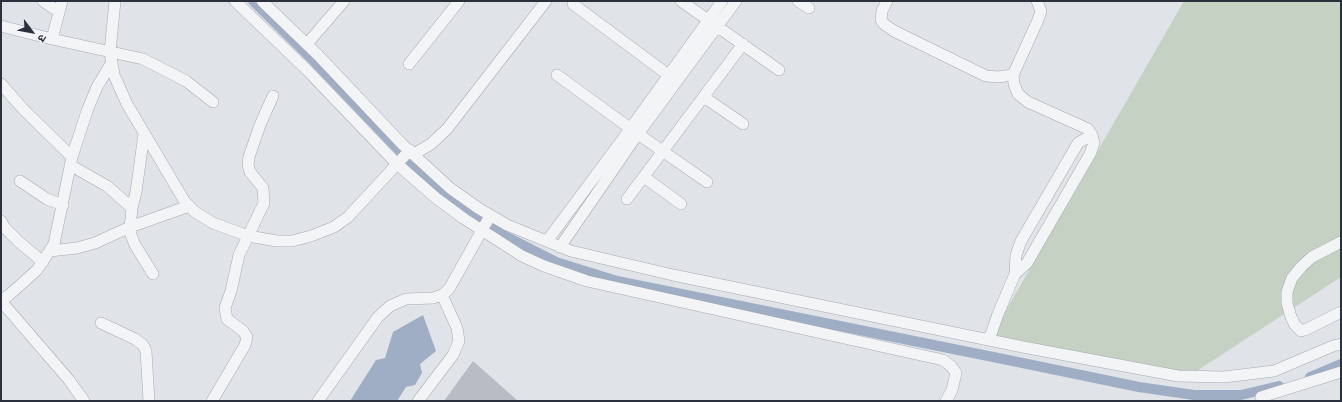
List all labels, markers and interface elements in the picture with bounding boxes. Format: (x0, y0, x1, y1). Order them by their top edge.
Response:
north arrow (12, 12, 52, 52)
text: उ (35, 32, 50, 45)

